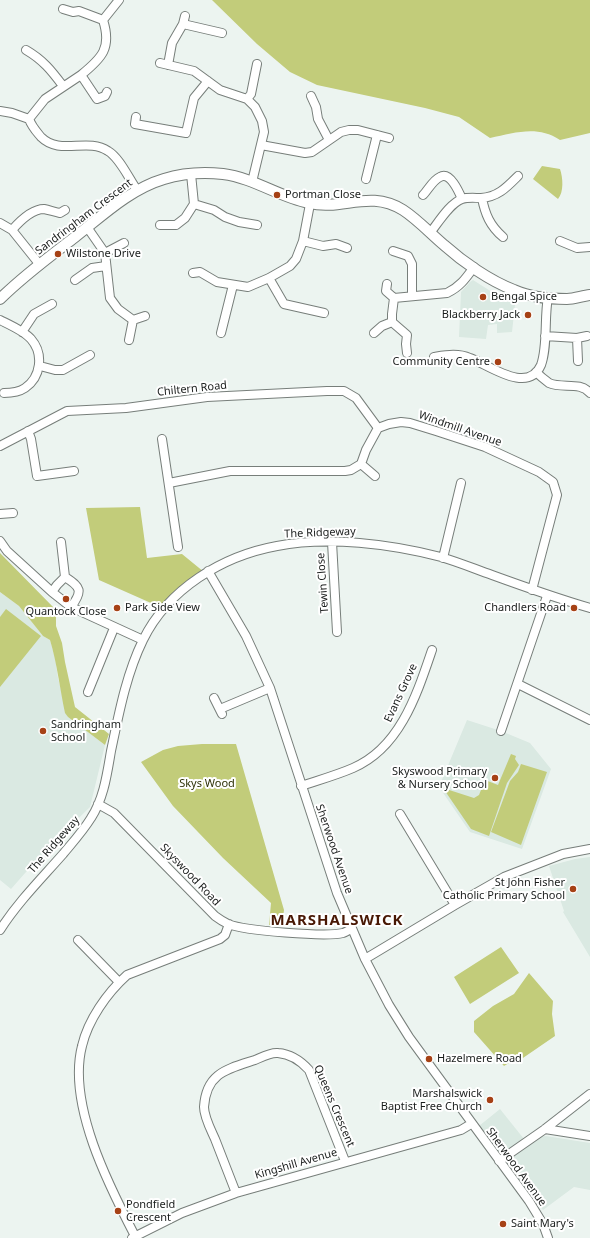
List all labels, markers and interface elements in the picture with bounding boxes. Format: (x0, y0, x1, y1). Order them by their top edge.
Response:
street label: Sandringham Crescent (33, 176, 135, 258)
place label: Portman Close (285, 188, 361, 202)
marker: Portman Close (272, 190, 282, 200)
place label: Wilstone Drive (66, 247, 141, 261)
marker: Wilstone Drive (53, 249, 63, 259)
place label: Bengal Spice (491, 290, 557, 304)
marker: Bengal Spice (478, 292, 488, 302)
place label: Blackberry Jack (442, 308, 520, 322)
marker: Blackberry Jack (523, 310, 533, 320)
place label: Community Centre (392, 355, 490, 369)
marker: Community Centre (493, 357, 503, 367)
street label: Chiltern Road (156, 379, 228, 399)
street label: Windmill Avenue (417, 409, 503, 449)
street label: The Ridgeway (284, 525, 356, 541)
street label: Tewin Close (314, 552, 332, 614)
marker: Quantock Close (61, 594, 71, 604)
place label: Park Side View (125, 601, 200, 615)
place label: Chandlers Road (484, 601, 566, 615)
marker: Park Side View (112, 603, 122, 613)
marker: Chandlers Road (569, 603, 579, 613)
place label: Quantock Close (26, 605, 106, 619)
street label: Evans Grove (382, 661, 420, 725)
place label: Sandringham School (51, 718, 121, 744)
marker: Sandringham School (38, 726, 48, 736)
place label: Skyswood Primary & Nursery School (392, 765, 487, 791)
marker: Skyswood Primary & Nursery School (490, 773, 500, 783)
park label: Skys Wood (179, 777, 235, 791)
street label: Sherwood Avenue (312, 803, 356, 895)
street label: The Ridgeway (26, 814, 82, 876)
street label: Skyswood Road (157, 841, 223, 909)
place label: St John Fisher Catholic Primary School (443, 876, 565, 902)
marker: St John Fisher Catholic Primary School (568, 884, 578, 894)
district label: MARSHALSWICK (270, 912, 404, 930)
place label: Hazelmere Road (437, 1052, 522, 1066)
marker: Hazelmere Road (424, 1054, 434, 1064)
street label: Queens Crescent (311, 1063, 357, 1149)
place label: Marshalswick Baptist Free Church (381, 1087, 482, 1113)
marker: Marshalswick Baptist Free Church (485, 1095, 495, 1105)
street label: Sherwood Avenue (483, 1125, 549, 1209)
street label: Kingshill Avenue (253, 1146, 339, 1182)
place label: Pondfield Crescent (126, 1198, 175, 1224)
marker: Pondfield Crescent (113, 1206, 123, 1216)
place label: Saint Mary's (511, 1217, 574, 1231)
marker: Saint Mary's (498, 1219, 508, 1229)

